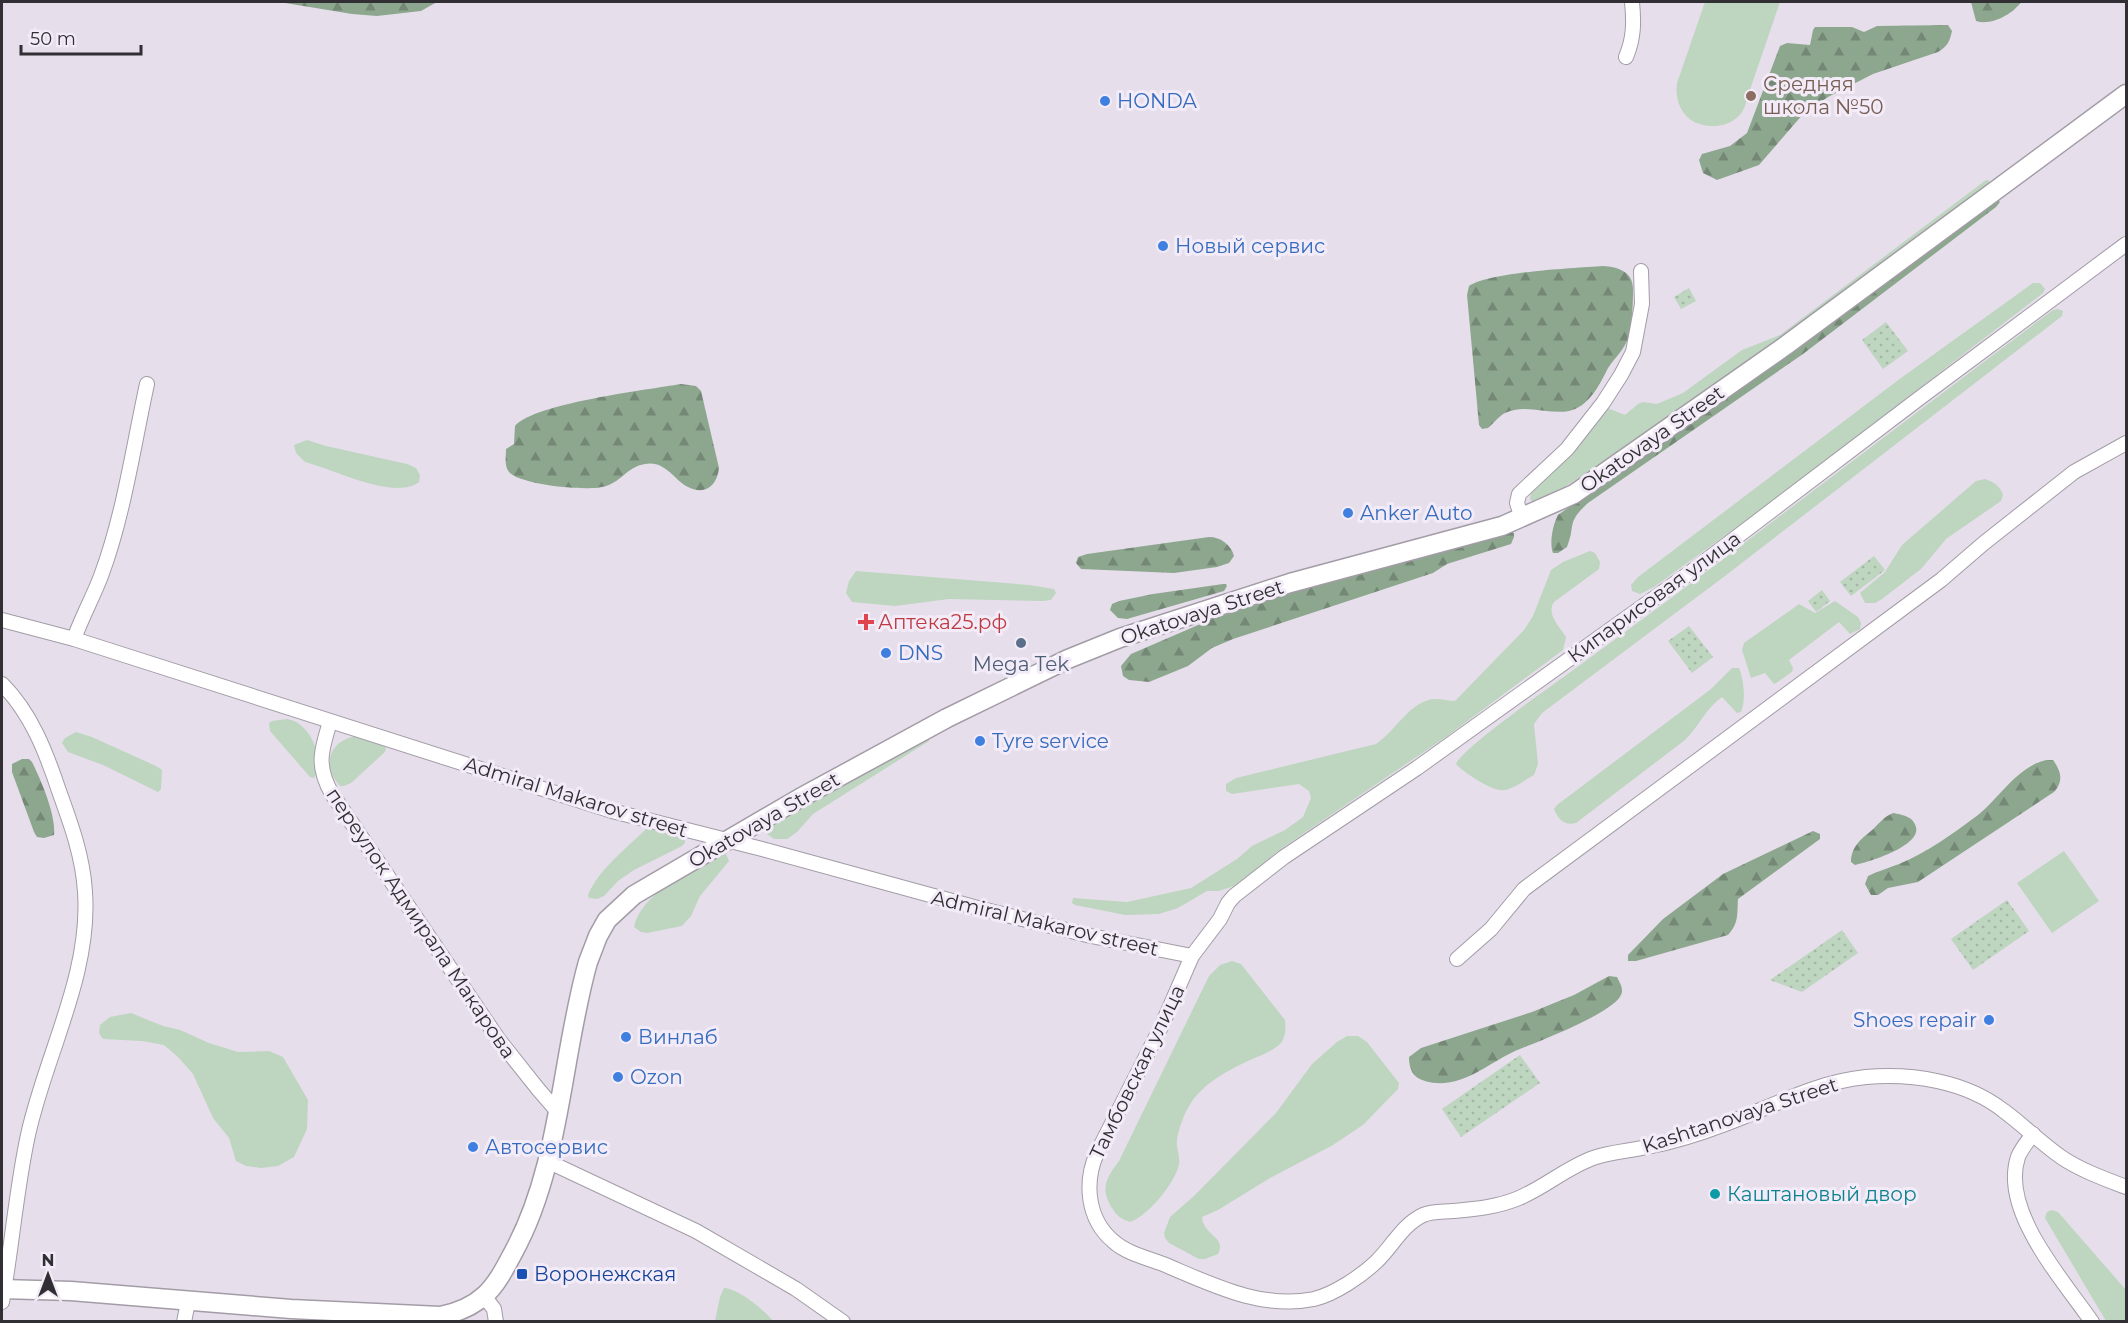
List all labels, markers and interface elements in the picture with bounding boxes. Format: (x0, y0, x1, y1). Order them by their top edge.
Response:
scale bar (21, 18, 141, 56)
text: 50 m (30, 28, 76, 50)
place label: Средняя школа №50 (1763, 72, 1884, 119)
place label: HONDA (1117, 89, 1198, 113)
marker: Средняя школа №50 (1744, 89, 1758, 103)
marker: HONDA (1098, 94, 1112, 108)
place label: Новый сервис (1175, 234, 1325, 258)
marker: Новый сервис (1156, 239, 1170, 253)
street label: Okatovaya Street (1575, 380, 1729, 498)
place label: Anker Auto (1360, 501, 1473, 525)
marker: Anker Auto (1341, 506, 1355, 520)
street label: Кипарисовая улица (1563, 526, 1745, 668)
street label: Okatovaya Street (1117, 574, 1287, 650)
place label: Аптека25.рф (878, 610, 1007, 634)
marker: Аптека25.рф (859, 615, 873, 629)
marker: Mega Tek (1014, 636, 1028, 650)
place label: DNS (898, 641, 943, 665)
marker: DNS (879, 646, 893, 660)
place label: Mega Tek (973, 652, 1069, 676)
place label: Tyre service (992, 729, 1109, 753)
marker: Tyre service (973, 734, 987, 748)
street label: Admiral Makarov street (461, 752, 691, 842)
street label: Okatovaya Street (684, 767, 844, 873)
street label: переулок Адмирала Макарова (321, 783, 521, 1063)
street label: Admiral Makarov street (929, 885, 1161, 961)
street label: Тамбовская улица (1084, 981, 1190, 1163)
place label: Shoes repair (1853, 1008, 1977, 1032)
marker: Shoes repair (1982, 1013, 1996, 1027)
place label: Винлаб (638, 1025, 718, 1049)
marker: Винлаб (619, 1030, 633, 1044)
place label: Ozon (630, 1065, 683, 1089)
marker: Ozon (611, 1070, 625, 1084)
street label: Kashtanovaya Street (1639, 1072, 1841, 1158)
place label: Автосервис (485, 1135, 608, 1159)
marker: Автосервис (466, 1140, 480, 1154)
place label: Каштановый двор (1727, 1182, 1917, 1206)
marker: Каштановый двор (1708, 1187, 1722, 1201)
north arrow (18, 1245, 78, 1305)
text: N (42, 1251, 54, 1270)
place label: Воронежская (534, 1262, 676, 1286)
marker: Воронежская (515, 1267, 529, 1281)

